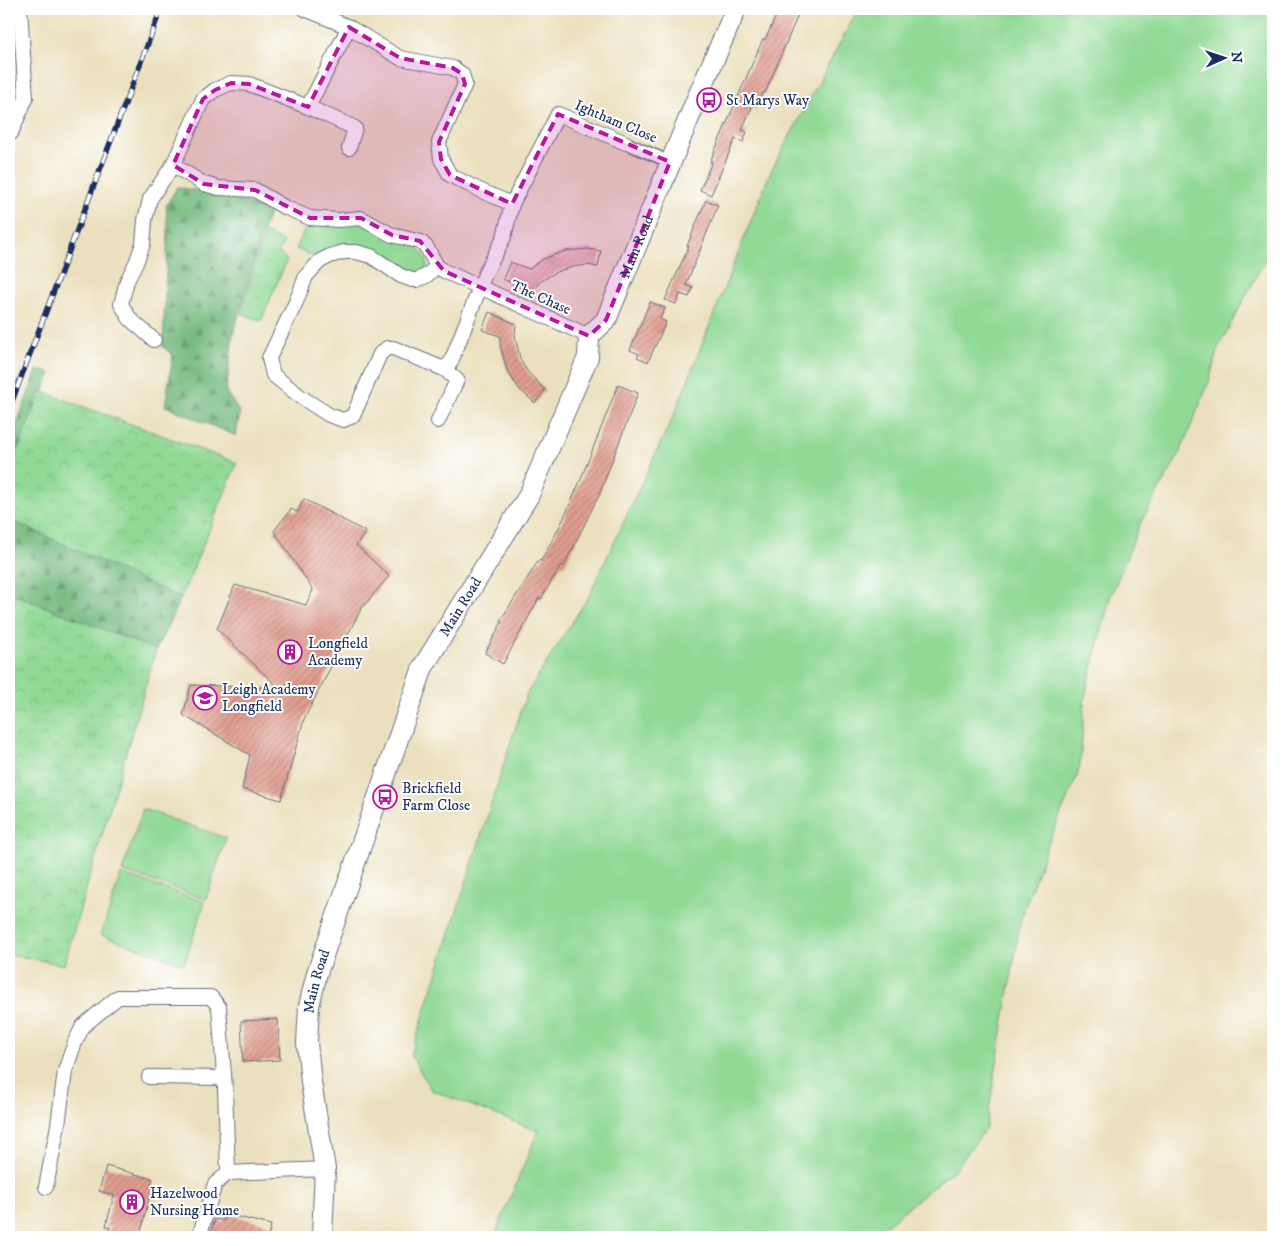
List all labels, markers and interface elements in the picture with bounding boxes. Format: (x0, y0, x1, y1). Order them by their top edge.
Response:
north arrow (1200, 32, 1250, 82)
text: N (1227, 51, 1245, 64)
bus stop icon: St Marys Way (696, 87, 722, 113)
place label: St Marys Way (726, 91, 810, 110)
street label: Ightham Close (572, 96, 660, 147)
street label: Main Road (615, 212, 658, 281)
street label: The Chase (508, 276, 574, 319)
street label: Main Road (435, 573, 486, 640)
place label: Longfield Academy (308, 634, 368, 670)
building icon: Longfield Academy (277, 639, 303, 665)
place label: Leigh Academy Longfield (222, 680, 317, 716)
school or university icon: Leigh Academy Longfield (192, 685, 218, 711)
place label: Brickfield Farm Close (402, 779, 470, 815)
bus stop icon: Brickfield Farm Close (372, 784, 398, 810)
street label: Main Road (300, 946, 335, 1014)
place label: Hazelwood Nursing Home (150, 1184, 239, 1220)
building icon: Hazelwood Nursing Home (119, 1189, 145, 1215)

